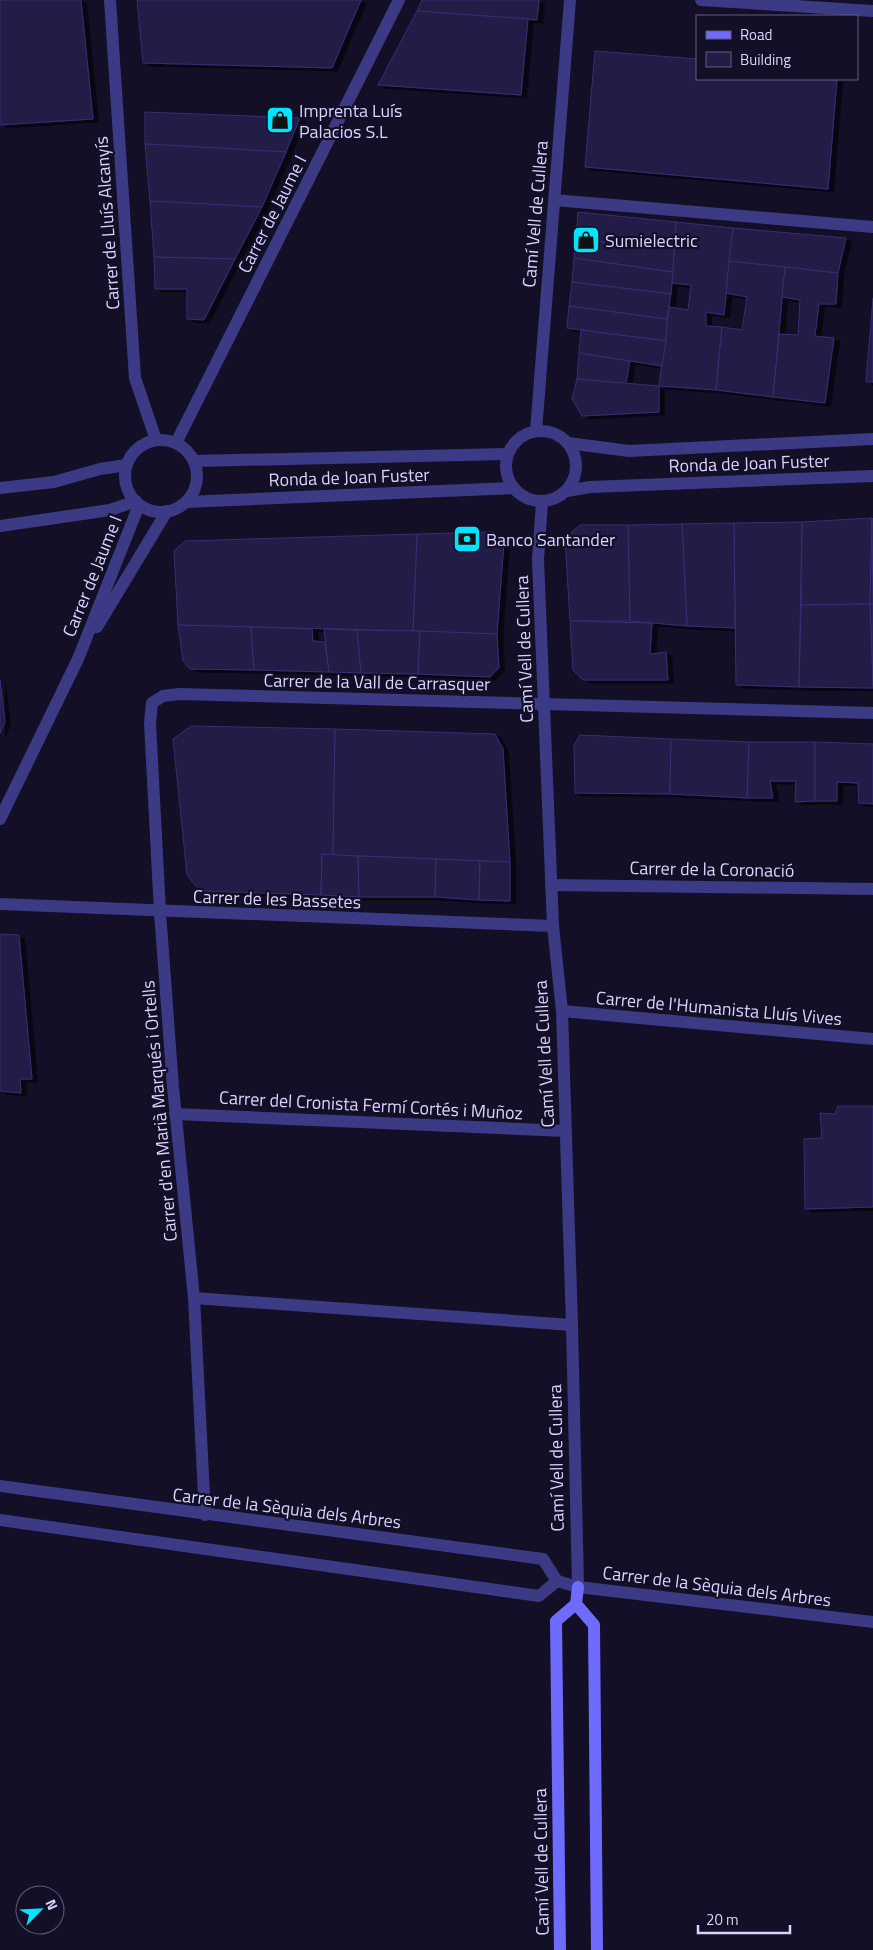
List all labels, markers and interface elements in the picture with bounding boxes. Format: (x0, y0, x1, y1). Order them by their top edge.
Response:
legend (696, 15, 858, 80)
text: Road (740, 23, 772, 46)
text: Building (740, 48, 791, 71)
place label: Imprenta Luís Palacios S.L (299, 97, 402, 145)
shop icon: Imprenta Luís Palacios S.L (265, 105, 295, 135)
street label: Carrer de Lluís Alcanyís (87, 135, 127, 311)
street label: Camí Vell de Cullera (515, 139, 555, 289)
street label: Carrer de Jaume I (231, 150, 313, 278)
shop icon: Sumielectric (571, 225, 601, 255)
place label: Sumielectric (605, 227, 698, 254)
street label: Ronda de Joan Fuster (668, 447, 830, 479)
street label: Ronda de Joan Fuster (268, 461, 430, 493)
street label: Carrer de Jaume I (55, 511, 129, 641)
bank icon: Banco Santander (452, 524, 482, 554)
place label: Banco Santander (486, 526, 615, 553)
street label: Camí Vell de Cullera (508, 575, 540, 723)
street label: Carrer de la Vall de Carrasquer (263, 667, 491, 697)
street label: Carrer de la Coronació (629, 854, 795, 884)
street label: Carrer de les Bassetes (192, 883, 362, 915)
street label: Carrer d'en Marià Marqués i Ortells (134, 979, 184, 1243)
street label: Camí Vell de Cullera (527, 980, 561, 1128)
street label: Carrer de l'Humanista Lluís Vives (595, 984, 843, 1032)
street label: Carrer del Cronista Fermí Cortés i Muñoz (218, 1084, 524, 1126)
street label: Camí Vell de Cullera (541, 1384, 571, 1532)
street label: Carrer de la Sèquia dels Arbres (171, 1481, 403, 1535)
street label: Carrer de la Sèquia dels Arbres (601, 1559, 833, 1613)
street label: Camí Vell de Cullera (526, 1788, 556, 1936)
north arrow (15, 1885, 65, 1935)
text: N (41, 1896, 64, 1913)
scale bar (698, 1902, 790, 1934)
text: 20 m (706, 1908, 739, 1931)

